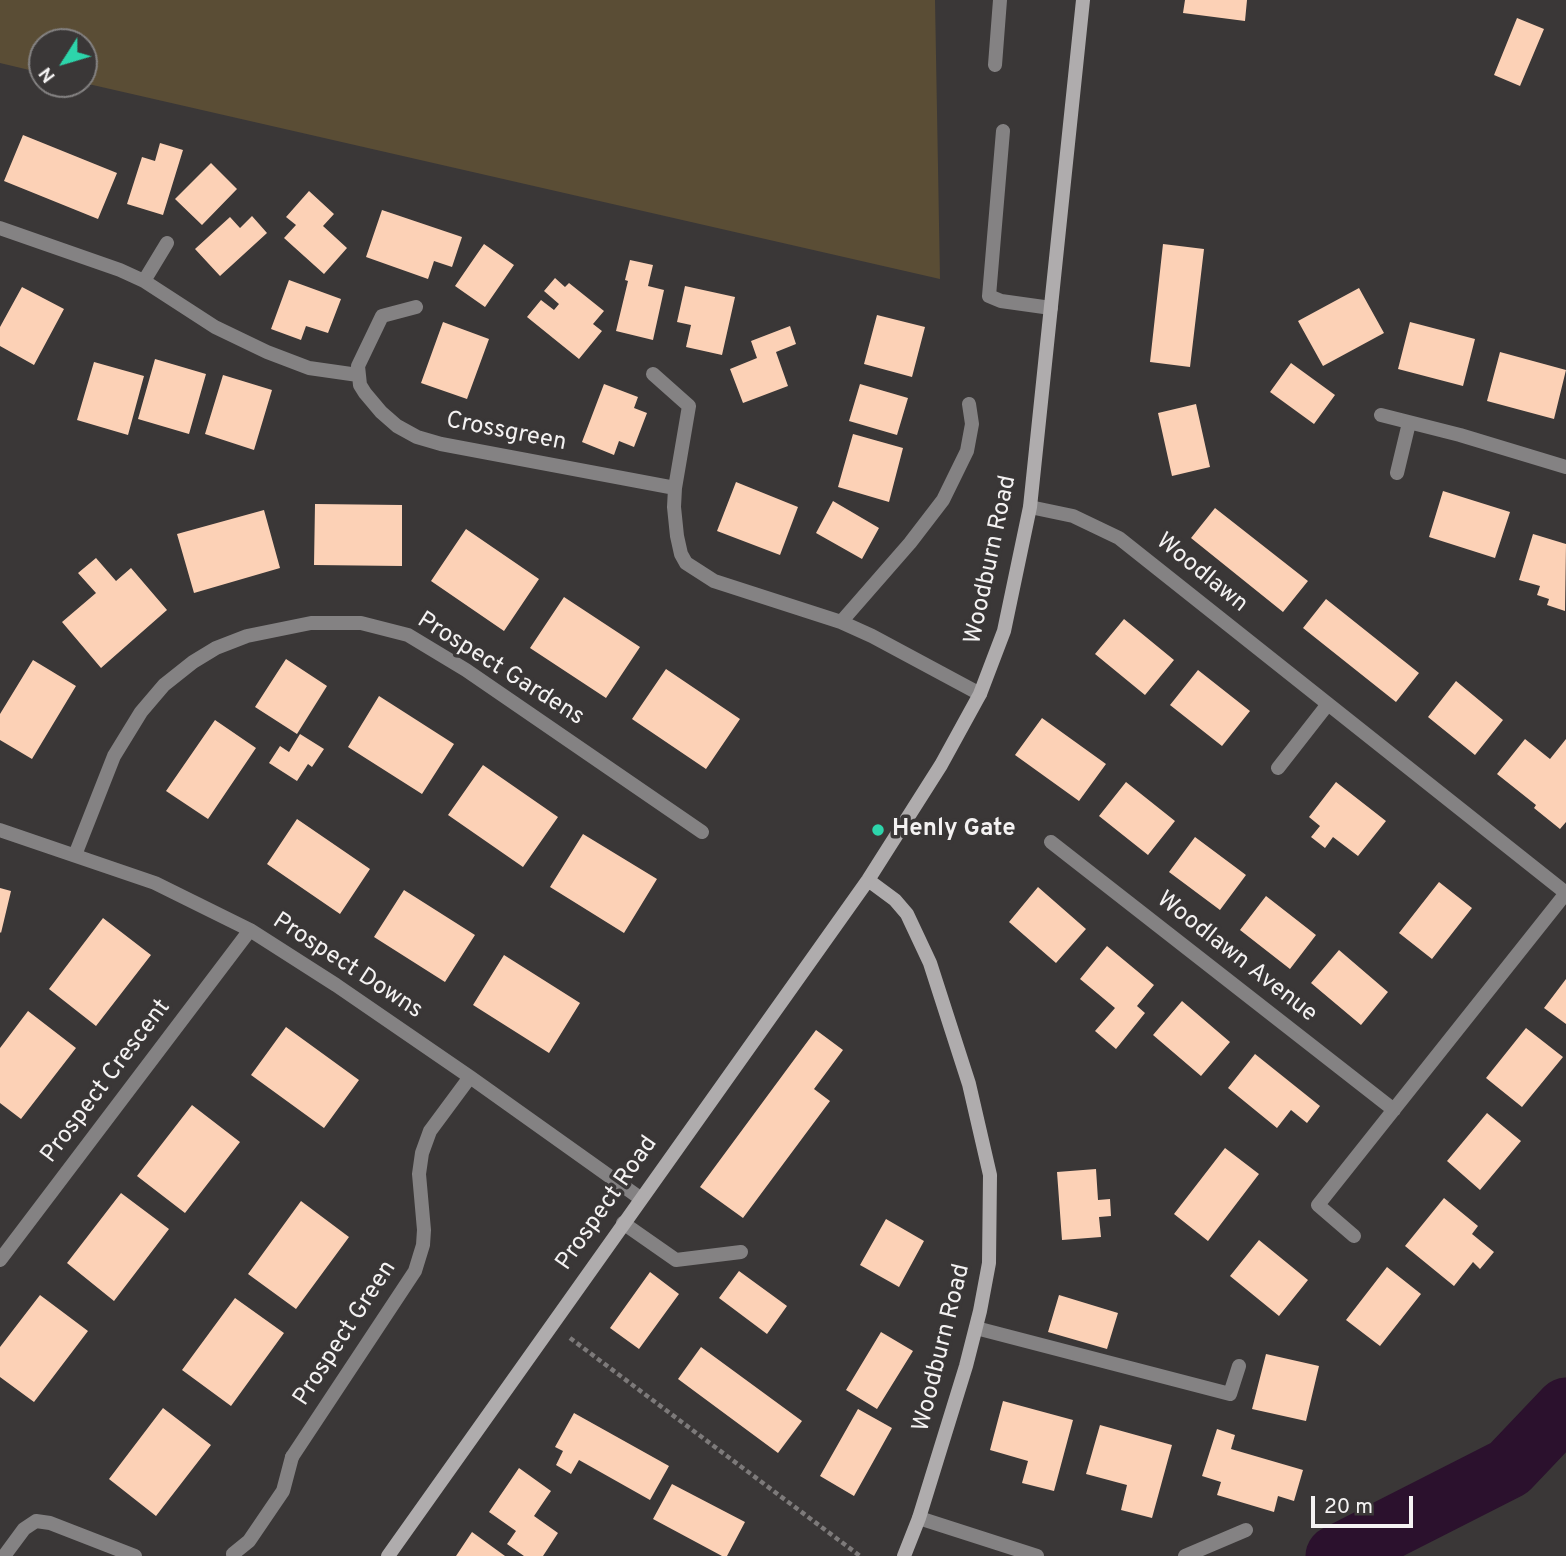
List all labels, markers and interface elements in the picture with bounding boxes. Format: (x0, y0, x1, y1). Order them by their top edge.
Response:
north arrow (28, 28, 98, 98)
text: N (34, 62, 62, 87)
street label: Crossgreen (443, 407, 569, 459)
street label: Woodburn Road (960, 473, 1024, 647)
street label: Woodlawn (1149, 528, 1253, 620)
street label: Prospect Gardens (411, 607, 589, 733)
place label: Henly Gate (892, 816, 1016, 844)
marker: Henly Gate (870, 822, 886, 838)
street label: Woodlawn Avenue (1150, 886, 1322, 1030)
street label: Prospect Downs (267, 908, 427, 1026)
street label: Prospect Crescent (36, 994, 178, 1170)
street label: Prospect Road (551, 1131, 665, 1277)
street label: Prospect Green (288, 1256, 404, 1412)
street label: Woodburn Road (908, 1261, 978, 1435)
scale bar (1314, 1482, 1416, 1526)
text: 20 m (1324, 1494, 1373, 1521)

